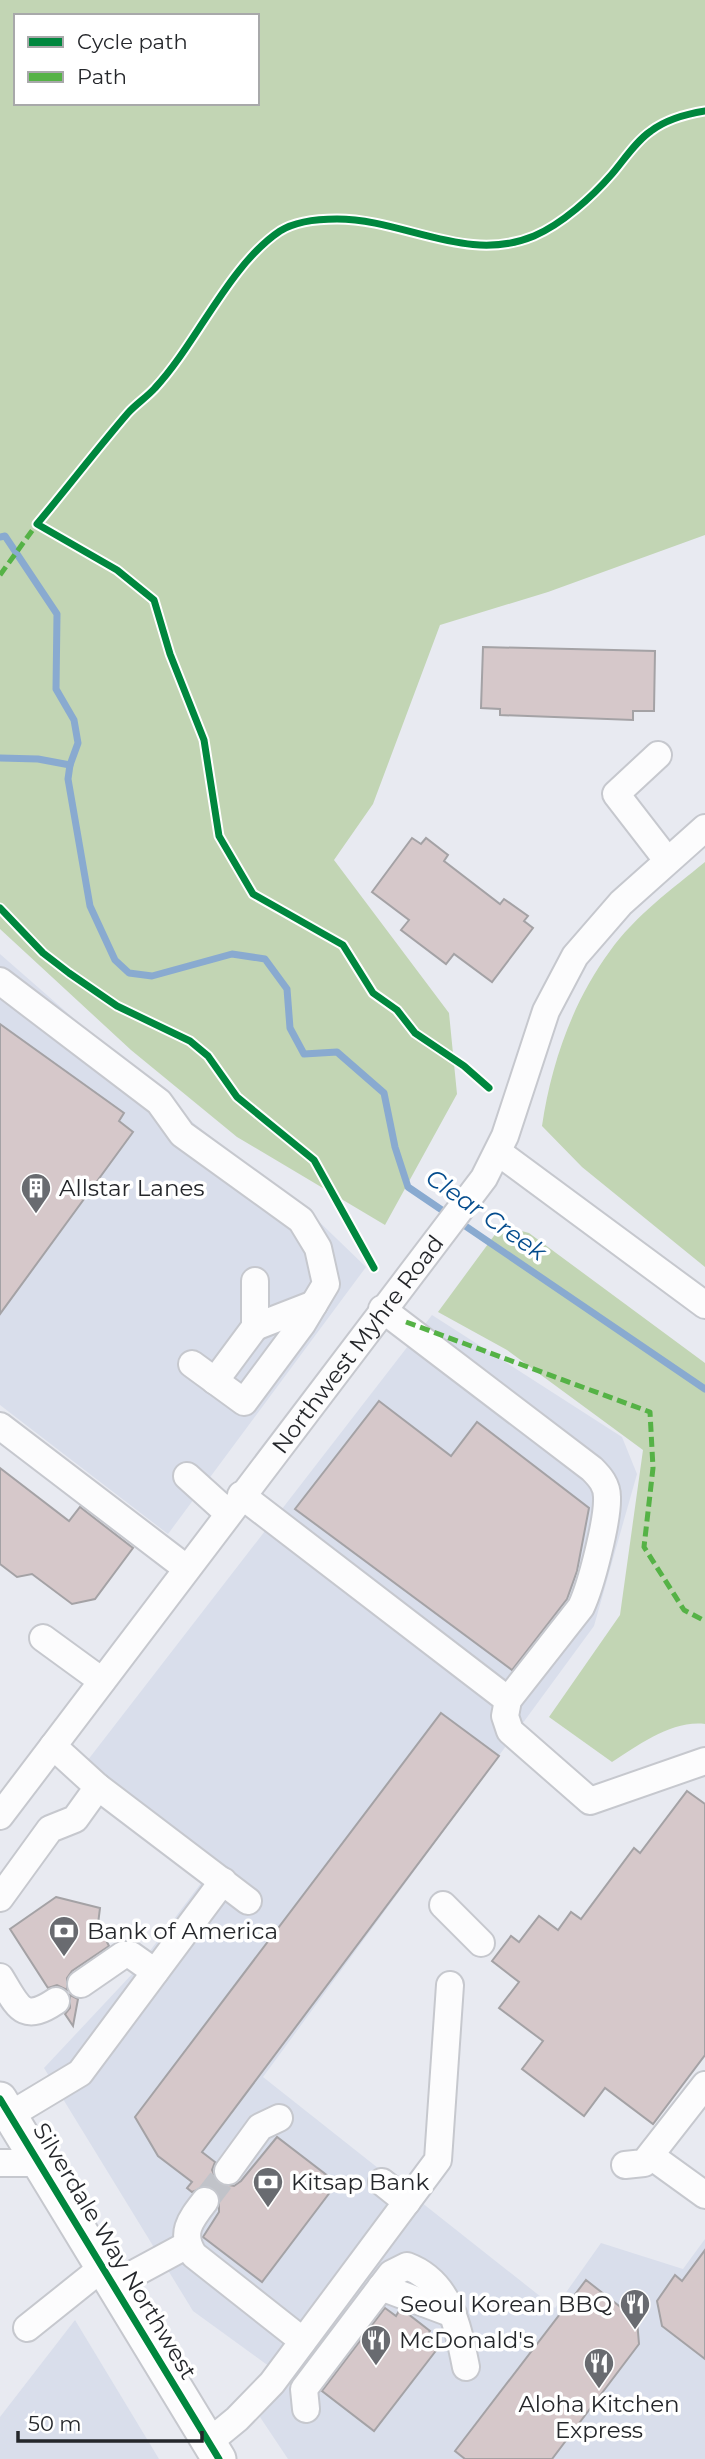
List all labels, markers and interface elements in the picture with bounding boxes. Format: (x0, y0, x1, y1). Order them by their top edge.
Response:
legend (14, 14, 259, 105)
text: Cycle path (77, 29, 188, 54)
text: Path (77, 64, 127, 89)
water label: Clear Creek (421, 1162, 553, 1268)
building icon: Allstar Lanes (19, 1171, 53, 1215)
place label: Allstar Lanes (59, 1174, 205, 1202)
street label: Northwest Myhre Road (266, 1230, 450, 1459)
bank icon: Bank of America (47, 1914, 81, 1958)
place label: Bank of America (87, 1917, 278, 1945)
street label: Silverdale Way Northwest (27, 2118, 203, 2384)
bank icon: Kitsap Bank (251, 2165, 285, 2209)
place label: Kitsap Bank (291, 2168, 430, 2196)
restaurant icon: Seoul Korean BBQ (618, 2287, 652, 2331)
place label: Seoul Korean BBQ (400, 2290, 612, 2318)
restaurant icon: McDonald's (359, 2323, 393, 2367)
place label: McDonald's (399, 2326, 534, 2354)
restaurant icon: Aloha Kitchen Express (582, 2346, 616, 2390)
place label: Aloha Kitchen Express (518, 2390, 680, 2444)
scale bar (18, 2400, 201, 2444)
text: 50 m (28, 2411, 82, 2436)

